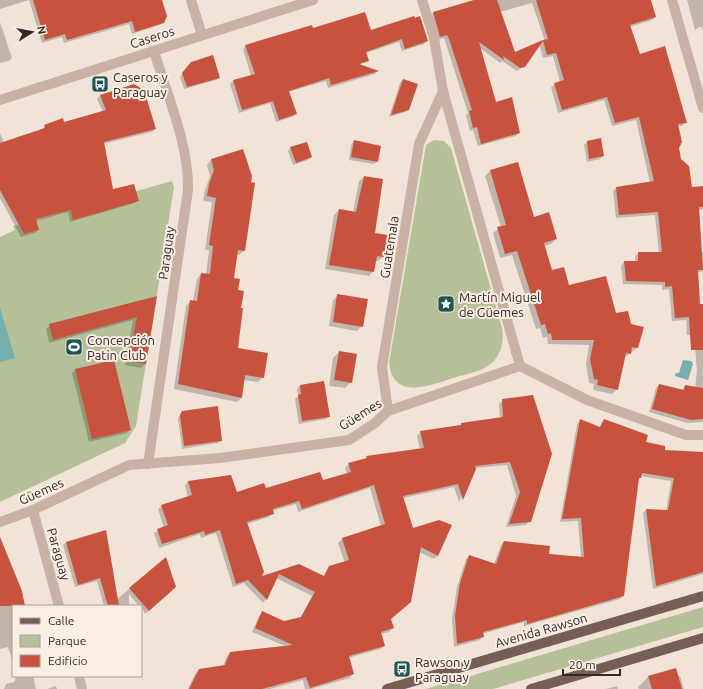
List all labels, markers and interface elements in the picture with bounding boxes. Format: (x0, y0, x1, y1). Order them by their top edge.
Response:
north arrow (12, 12, 52, 52)
street label: Caseros (128, 23, 176, 51)
text: N (35, 25, 48, 35)
place label: Caseros y Paraguay (113, 70, 168, 99)
bus stop icon: Caseros y Paraguay (90, 74, 110, 94)
street label: Guatemala (377, 215, 401, 279)
street label: Paraguay (155, 225, 177, 281)
place label: Martín Miguel de Güemes (459, 290, 541, 319)
place icon: Martín Miguel de Güemes (436, 294, 456, 314)
place label: Concepción Patin Club (87, 333, 155, 362)
sports icon: Concepción Patin Club (64, 337, 84, 357)
street label: Güemes (336, 395, 384, 432)
street label: Güemes (17, 475, 66, 507)
street label: Paraguay (45, 526, 73, 582)
legend (12, 605, 142, 677)
street label: Avenida Rawson (493, 610, 589, 650)
text: Calle (48, 614, 74, 627)
text: Parque (48, 634, 86, 647)
scale bar (563, 651, 620, 677)
text: Edificio (48, 654, 88, 667)
place label: Rawson y Paraguay (415, 655, 470, 684)
text: 20 m (569, 658, 596, 671)
bus stop icon: Rawson y Paraguay (392, 659, 412, 679)

